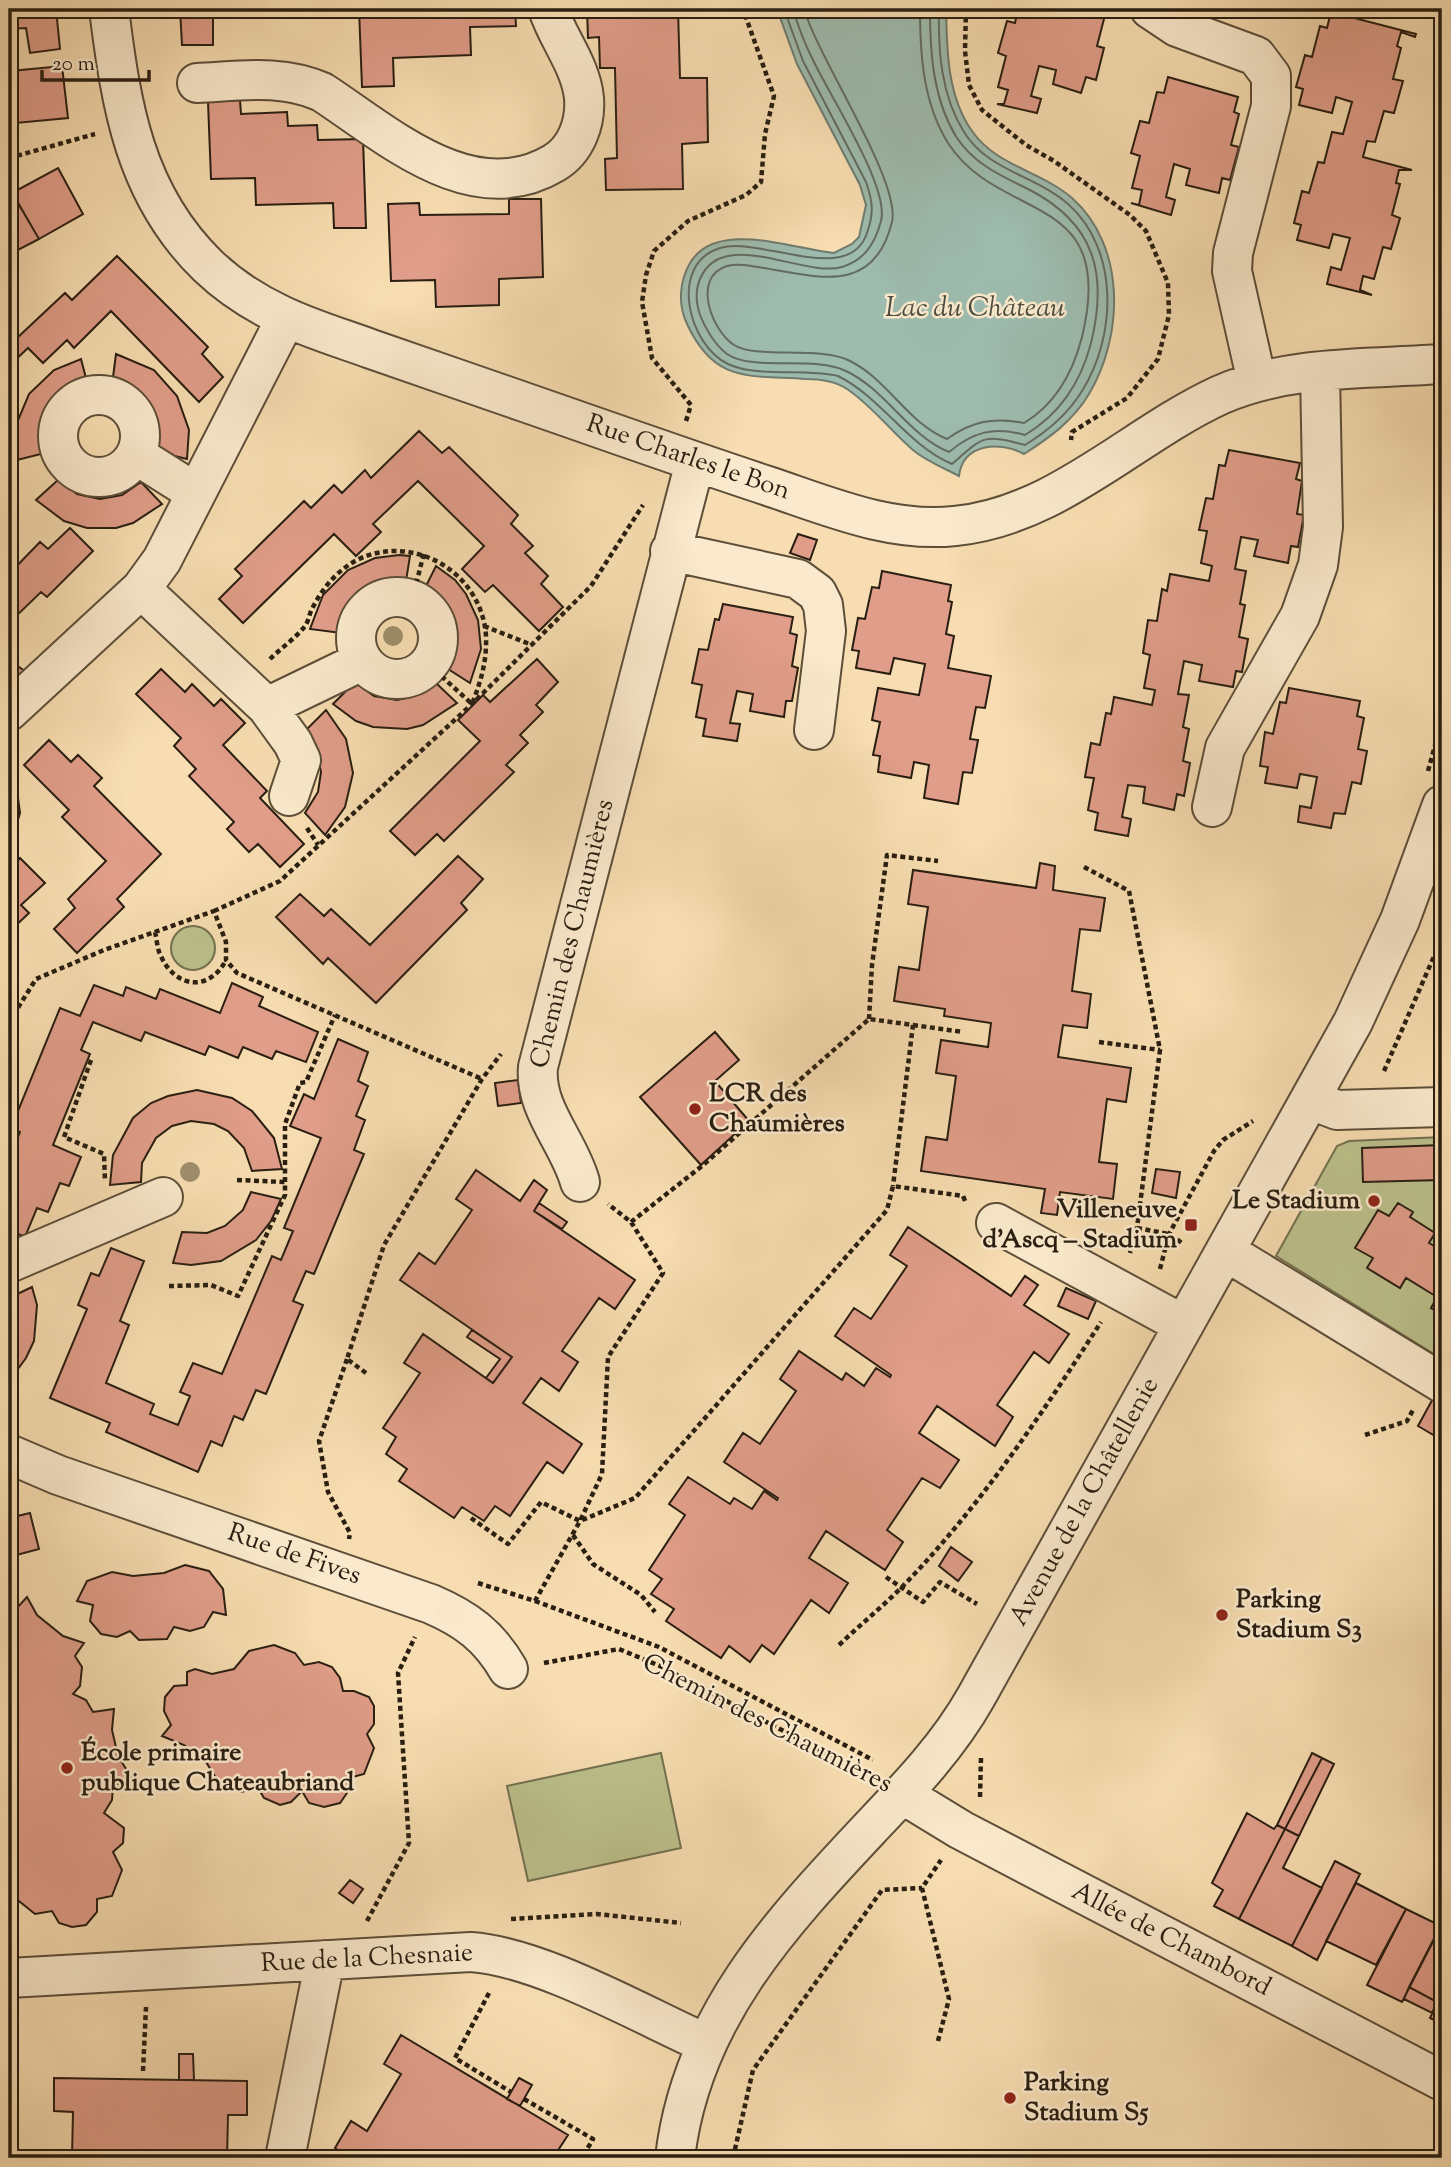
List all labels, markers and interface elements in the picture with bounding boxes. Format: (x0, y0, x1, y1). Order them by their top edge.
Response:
scale bar (42, 38, 149, 82)
text: 20 m (52, 50, 95, 80)
water label: Lac du Château (885, 289, 1065, 329)
street label: Rue Charles le Bon (581, 406, 795, 510)
street label: Chemin des Chaumières (522, 796, 624, 1072)
place label: LCR des Chaumières (709, 1076, 845, 1143)
marker: LCR des Chaumières (687, 1101, 703, 1117)
place label: Le Stadium (1232, 1183, 1360, 1220)
place label: Villeneuve d'Ascq – Stadium (983, 1192, 1177, 1259)
marker: Le Stadium (1366, 1193, 1382, 1209)
marker: Villeneuve d'Ascq – Stadium (1183, 1217, 1199, 1233)
street label: Avenue de la Châtellenie (1001, 1371, 1169, 1633)
street label: Rue de Fives (222, 1515, 366, 1595)
place label: Parking Stadium S3 (1236, 1582, 1362, 1649)
marker: Parking Stadium S3 (1214, 1607, 1230, 1623)
street label: Chemin des Chaumières (636, 1645, 898, 1803)
place label: École primaire publique Chateaubriand (81, 1735, 354, 1802)
marker: École primaire publique Chateaubriand (59, 1760, 75, 1776)
street label: Allée de Chambord (1065, 1874, 1277, 2006)
street label: Rue de la Chesnaie (260, 1935, 474, 1983)
place label: Parking Stadium S5 (1024, 2065, 1148, 2132)
marker: Parking Stadium S5 (1002, 2090, 1018, 2106)

